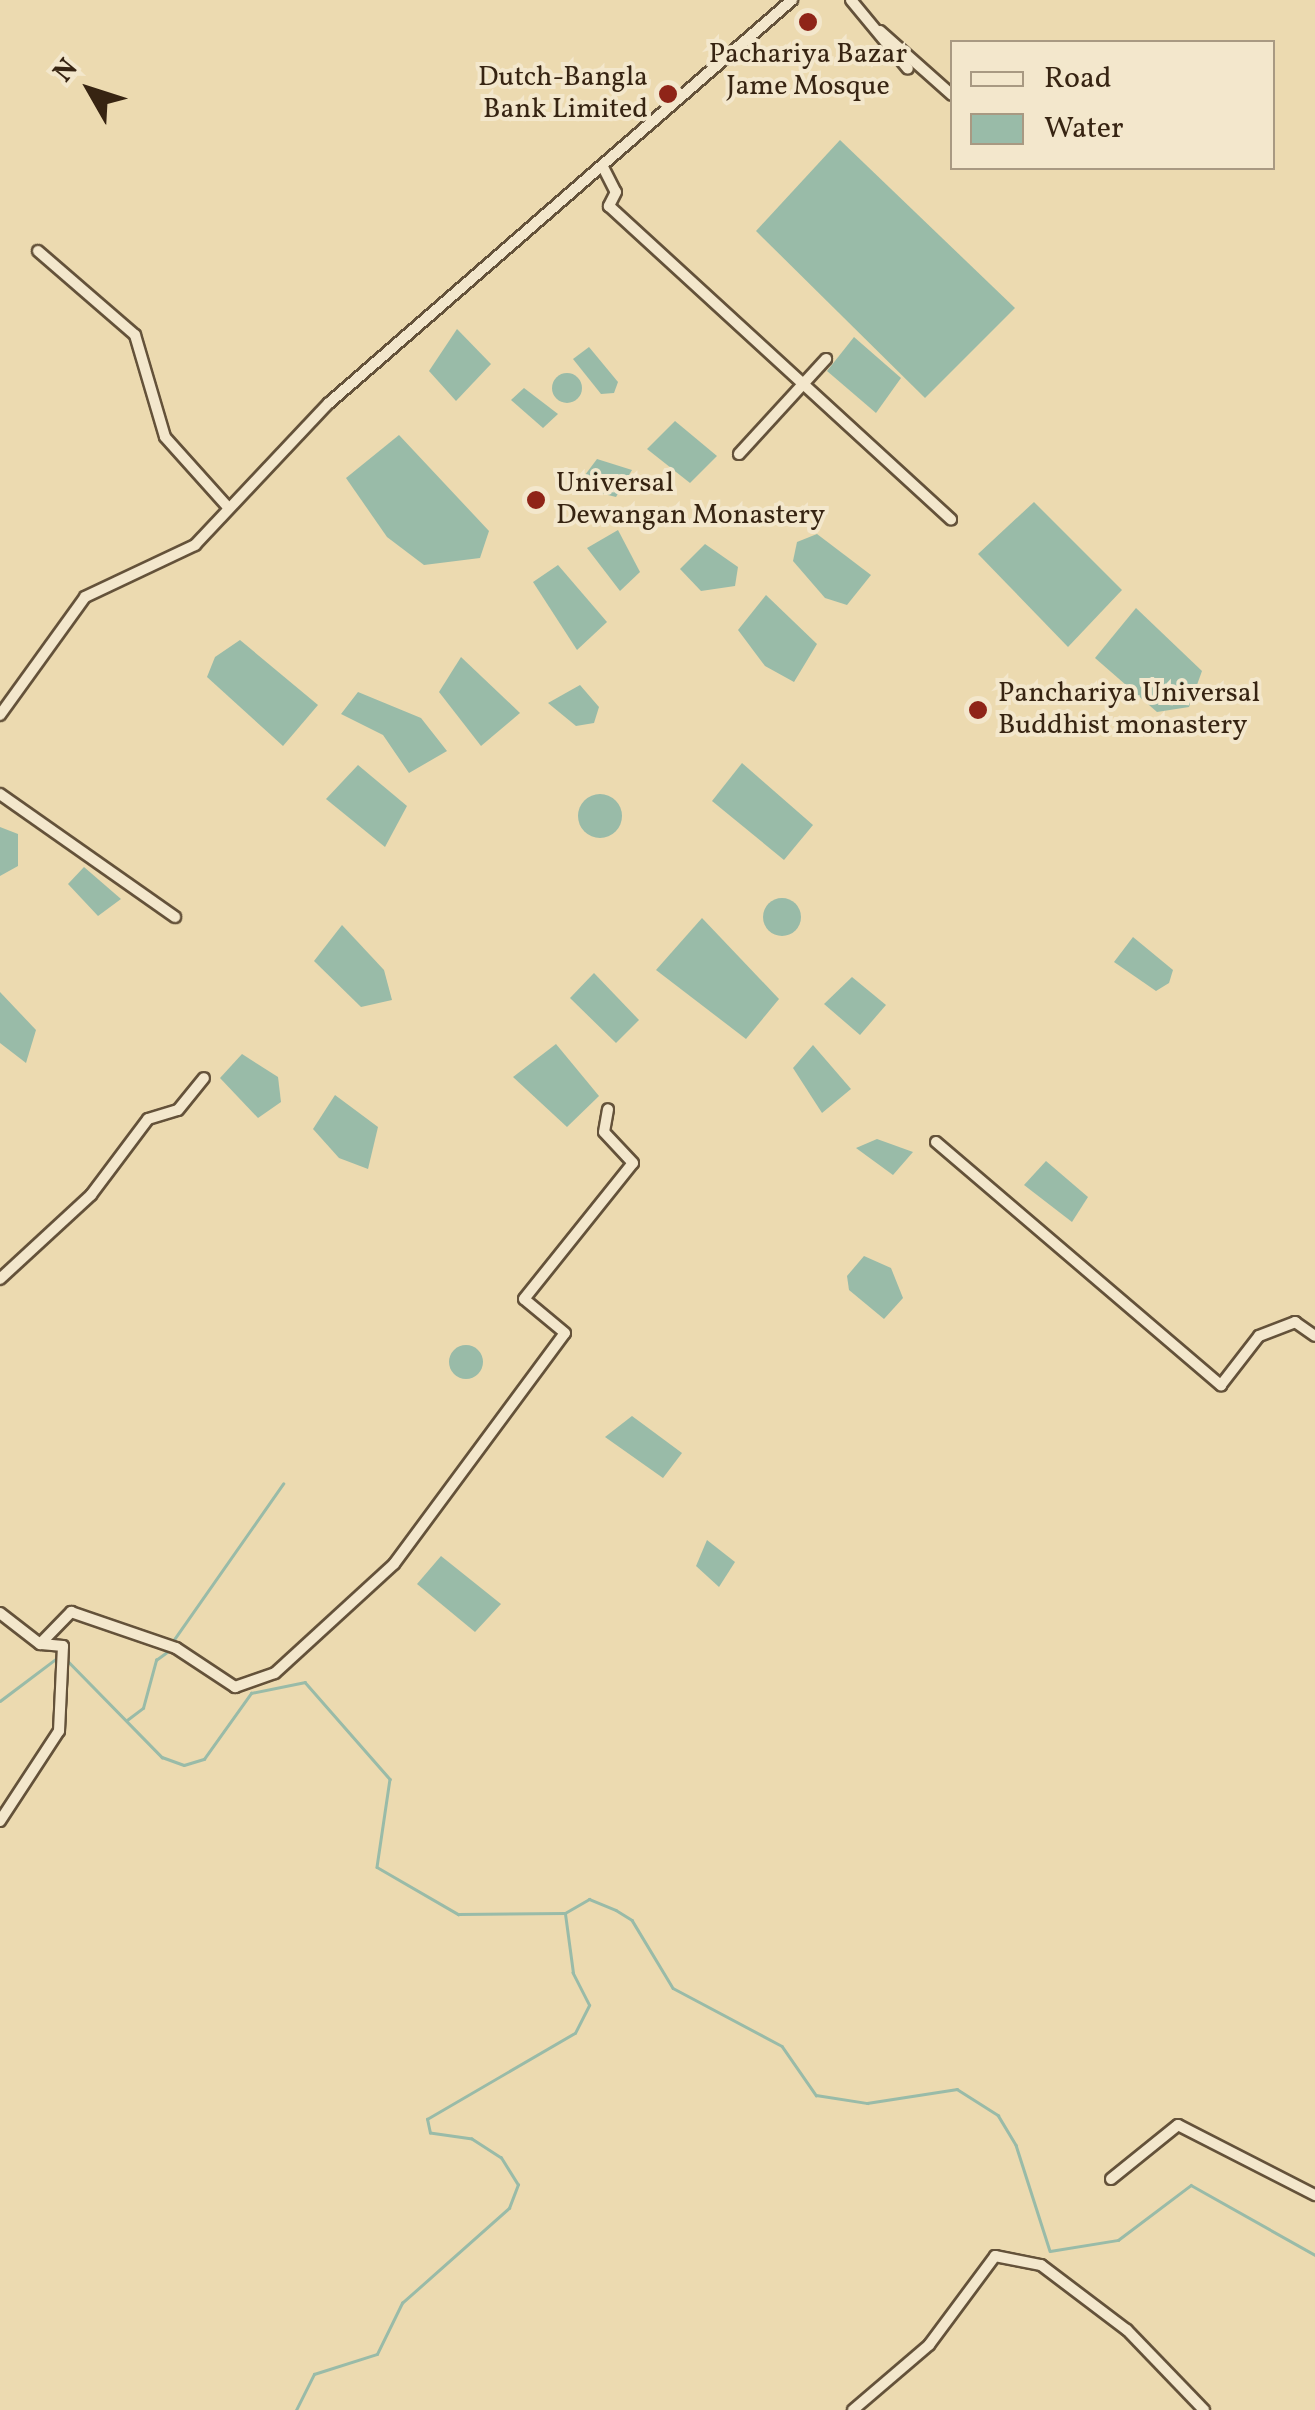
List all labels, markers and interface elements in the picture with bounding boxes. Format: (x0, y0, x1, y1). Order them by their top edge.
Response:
marker: Pachariya Bazar Jame Mosque (797, 11, 819, 33)
place label: Pachariya Bazar Jame Mosque (709, 38, 907, 104)
north arrow (40, 40, 140, 140)
legend (950, 40, 1275, 170)
text: N (45, 51, 88, 91)
text: Road (1044, 58, 1112, 100)
place label: Dutch-Bangla Bank Limited (478, 61, 648, 127)
marker: Dutch-Bangla Bank Limited (657, 83, 679, 105)
text: Water (1044, 108, 1124, 150)
place label: Universal Dewangan Monastery (556, 467, 825, 533)
marker: Universal Dewangan Monastery (525, 489, 547, 511)
place label: Panchariya Universal Buddhist monastery (998, 677, 1260, 743)
marker: Panchariya Universal Buddhist monastery (967, 699, 989, 721)

